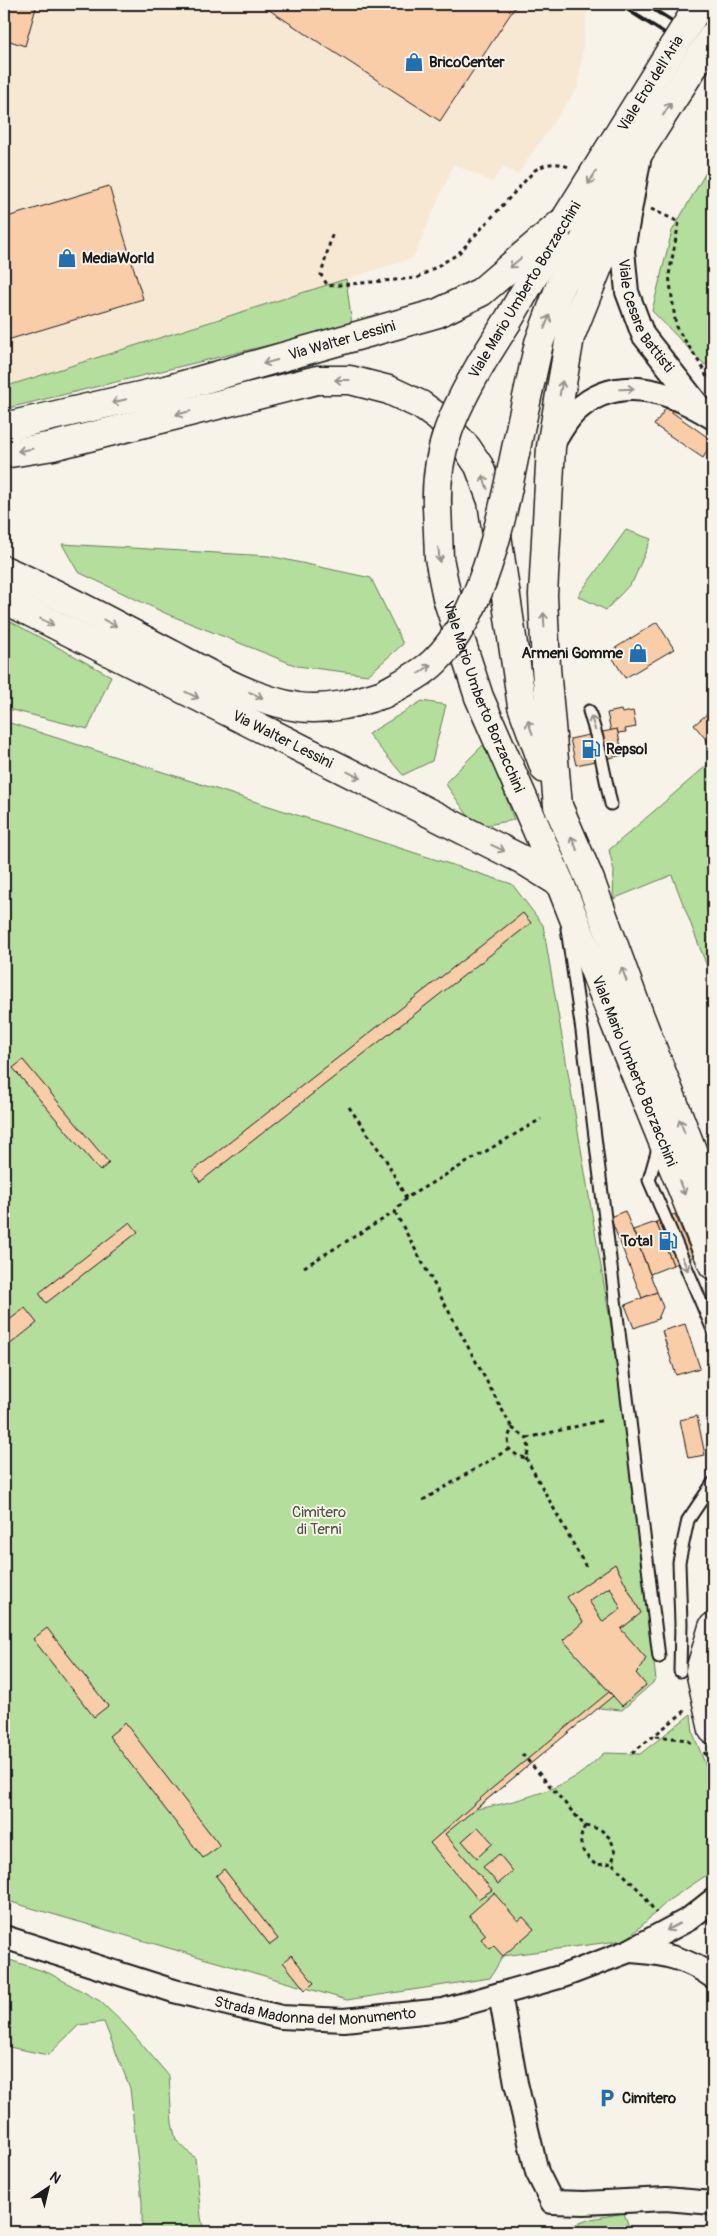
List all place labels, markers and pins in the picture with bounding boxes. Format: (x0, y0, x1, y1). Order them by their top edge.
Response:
shop icon: BricoCenter (403, 51, 425, 73)
place label: BricoCenter (429, 53, 505, 72)
shop icon: MediaWorld (56, 247, 78, 269)
place label: MediaWorld (82, 249, 154, 268)
shop icon: Armeni Gomme (627, 642, 649, 664)
place label: Armeni Gomme (521, 644, 624, 663)
fuel station icon: Repsol (580, 738, 602, 760)
place label: Repsol (606, 740, 648, 759)
fuel station icon: Total (657, 1230, 679, 1252)
place label: Total (620, 1232, 653, 1251)
parking icon: Cimitero (596, 2087, 618, 2109)
place label: Cimitero (622, 2089, 676, 2108)

